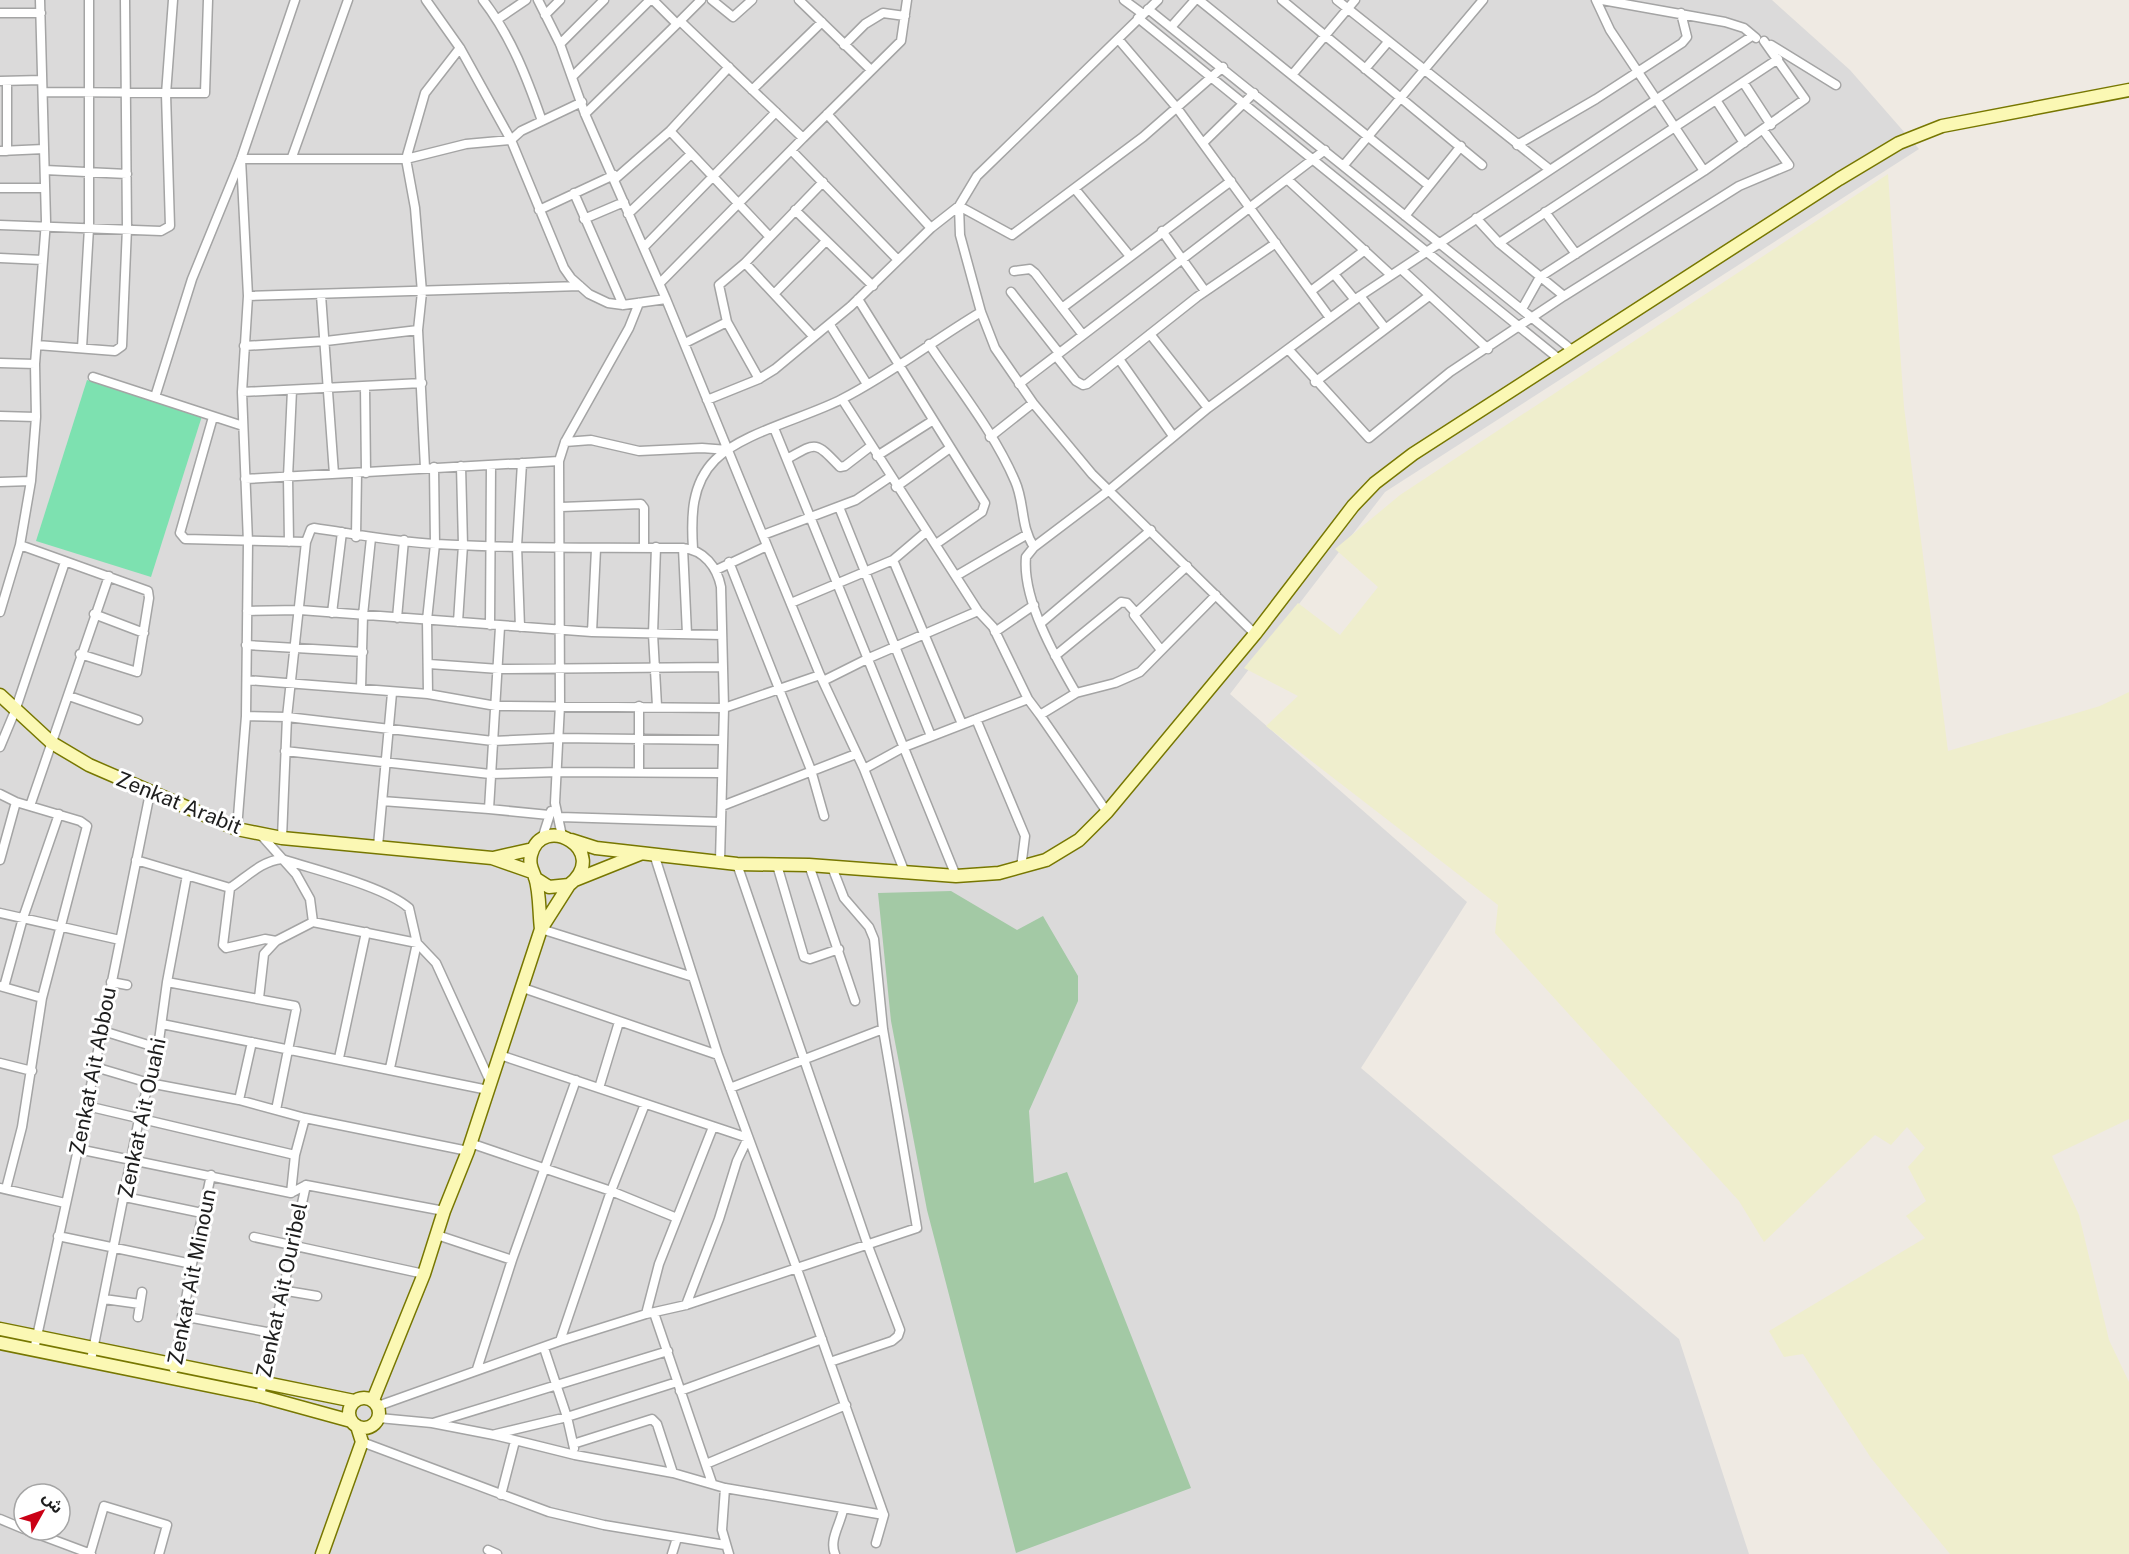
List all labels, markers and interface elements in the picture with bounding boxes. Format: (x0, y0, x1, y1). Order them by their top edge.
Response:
street label: Zenkat Arabit (113, 766, 246, 839)
street label: Zenkat Ait Abbou (64, 985, 121, 1157)
street label: Zenkat Ait Ouahi (112, 1036, 171, 1200)
street label: Zenkat Ait Minoun (162, 1187, 221, 1367)
street label: Zenkat Ait Ouribel (251, 1200, 312, 1380)
north arrow (12, 1482, 72, 1542)
text: ش (39, 1488, 67, 1517)

